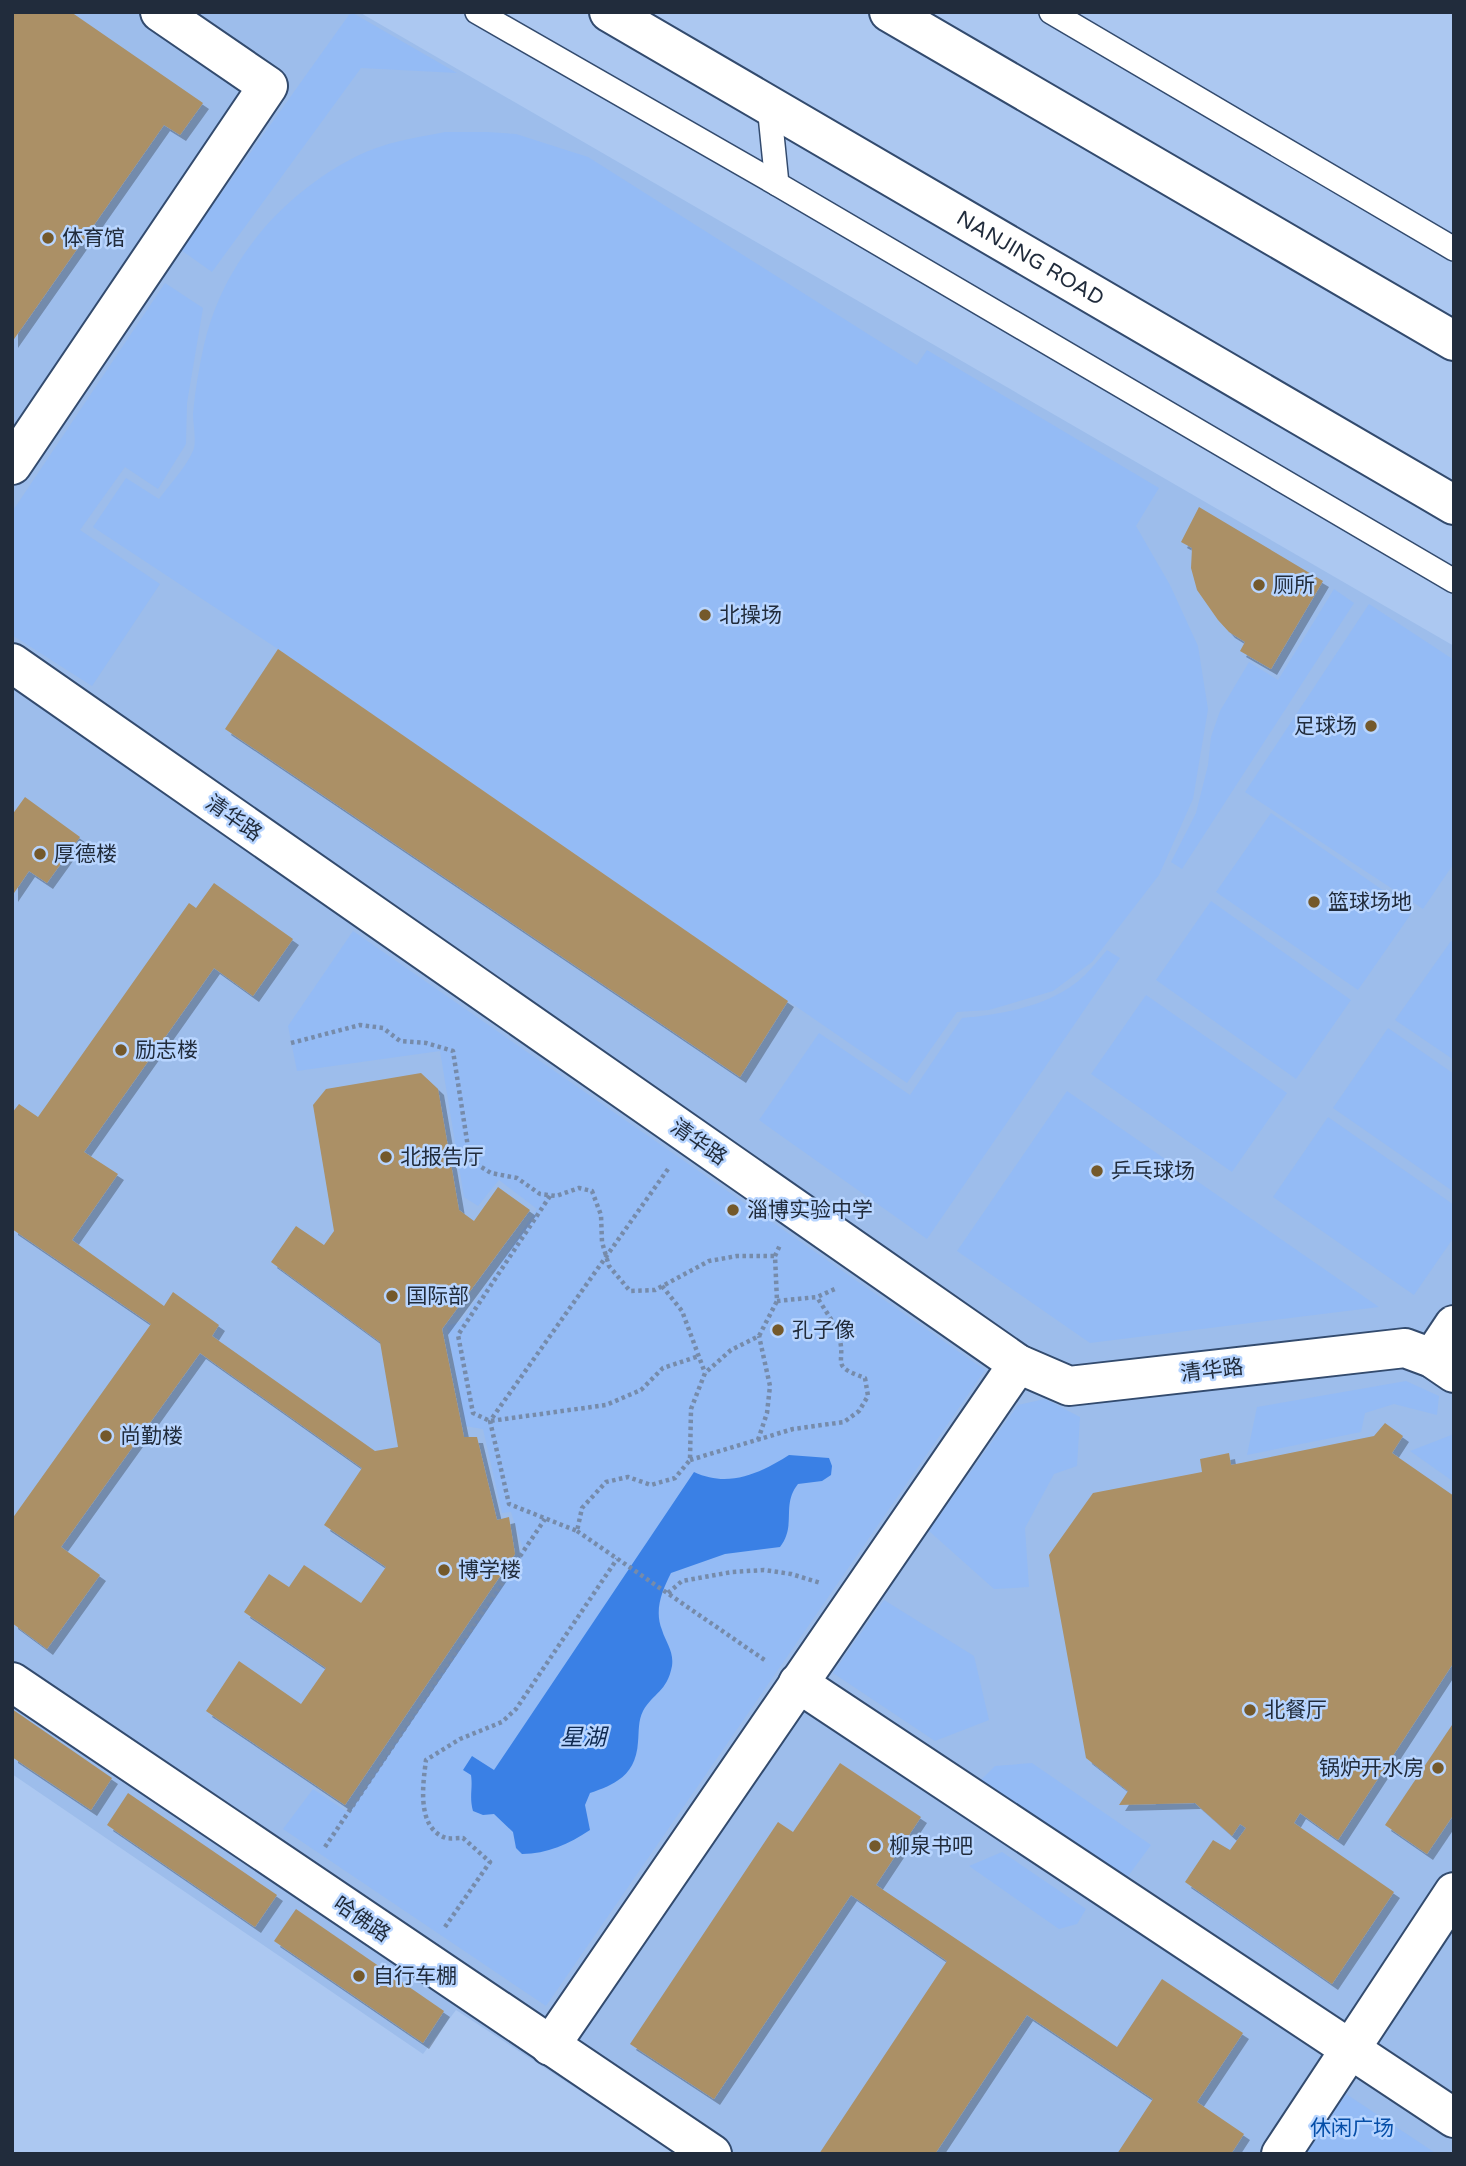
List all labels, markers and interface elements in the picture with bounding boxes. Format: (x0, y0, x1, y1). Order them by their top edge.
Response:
street label: NANJING ROAD (952, 206, 1109, 311)
place label: 体育馆 (62, 226, 125, 251)
marker: 体育馆 (40, 230, 56, 246)
place label: 厕所 (1273, 573, 1315, 598)
marker: 厕所 (1251, 577, 1267, 593)
place label: 北操场 (719, 603, 782, 628)
marker: 北操场 (697, 607, 713, 623)
place label: 足球场 (1294, 714, 1357, 739)
marker: 足球场 (1363, 718, 1379, 734)
street label: 清华路 (201, 790, 267, 847)
place label: 厚德楼 (54, 842, 117, 867)
marker: 厚德楼 (32, 846, 48, 862)
place label: 篮球场地 (1328, 890, 1412, 915)
marker: 篮球场地 (1306, 894, 1322, 910)
place label: 励志楼 (135, 1038, 198, 1063)
marker: 励志楼 (113, 1042, 129, 1058)
street label: 清华路 (666, 1114, 732, 1171)
place label: 北报告厅 (400, 1145, 484, 1170)
marker: 北报告厅 (378, 1149, 394, 1165)
place label: 乒乓球场 (1111, 1159, 1195, 1184)
marker: 乒乓球场 (1089, 1163, 1105, 1179)
place label: 淄博实验中学 (747, 1198, 873, 1223)
marker: 淄博实验中学 (725, 1202, 741, 1218)
place label: 国际部 (406, 1284, 469, 1309)
marker: 国际部 (384, 1288, 400, 1304)
place label: 孔子像 (792, 1318, 855, 1343)
marker: 孔子像 (770, 1322, 786, 1338)
street label: 清华路 (1179, 1354, 1245, 1387)
place label: 尚勤楼 (120, 1424, 183, 1449)
marker: 尚勤楼 (98, 1428, 114, 1444)
place label: 博学楼 (458, 1558, 521, 1583)
marker: 博学楼 (436, 1562, 452, 1578)
place label: 北餐厅 (1264, 1698, 1327, 1723)
marker: 北餐厅 (1242, 1702, 1258, 1718)
water label: 星湖 (560, 1724, 609, 1752)
place label: 锅炉开水房 (1319, 1756, 1424, 1781)
marker: 锅炉开水房 (1430, 1760, 1446, 1776)
place label: 柳泉书吧 (889, 1834, 973, 1859)
marker: 柳泉书吧 (867, 1838, 883, 1854)
street label: 哈佛路 (329, 1891, 395, 1947)
place label: 自行车棚 (373, 1964, 457, 1989)
marker: 自行车棚 (351, 1968, 367, 1984)
park label: 休闲广场 (1310, 2116, 1394, 2141)

